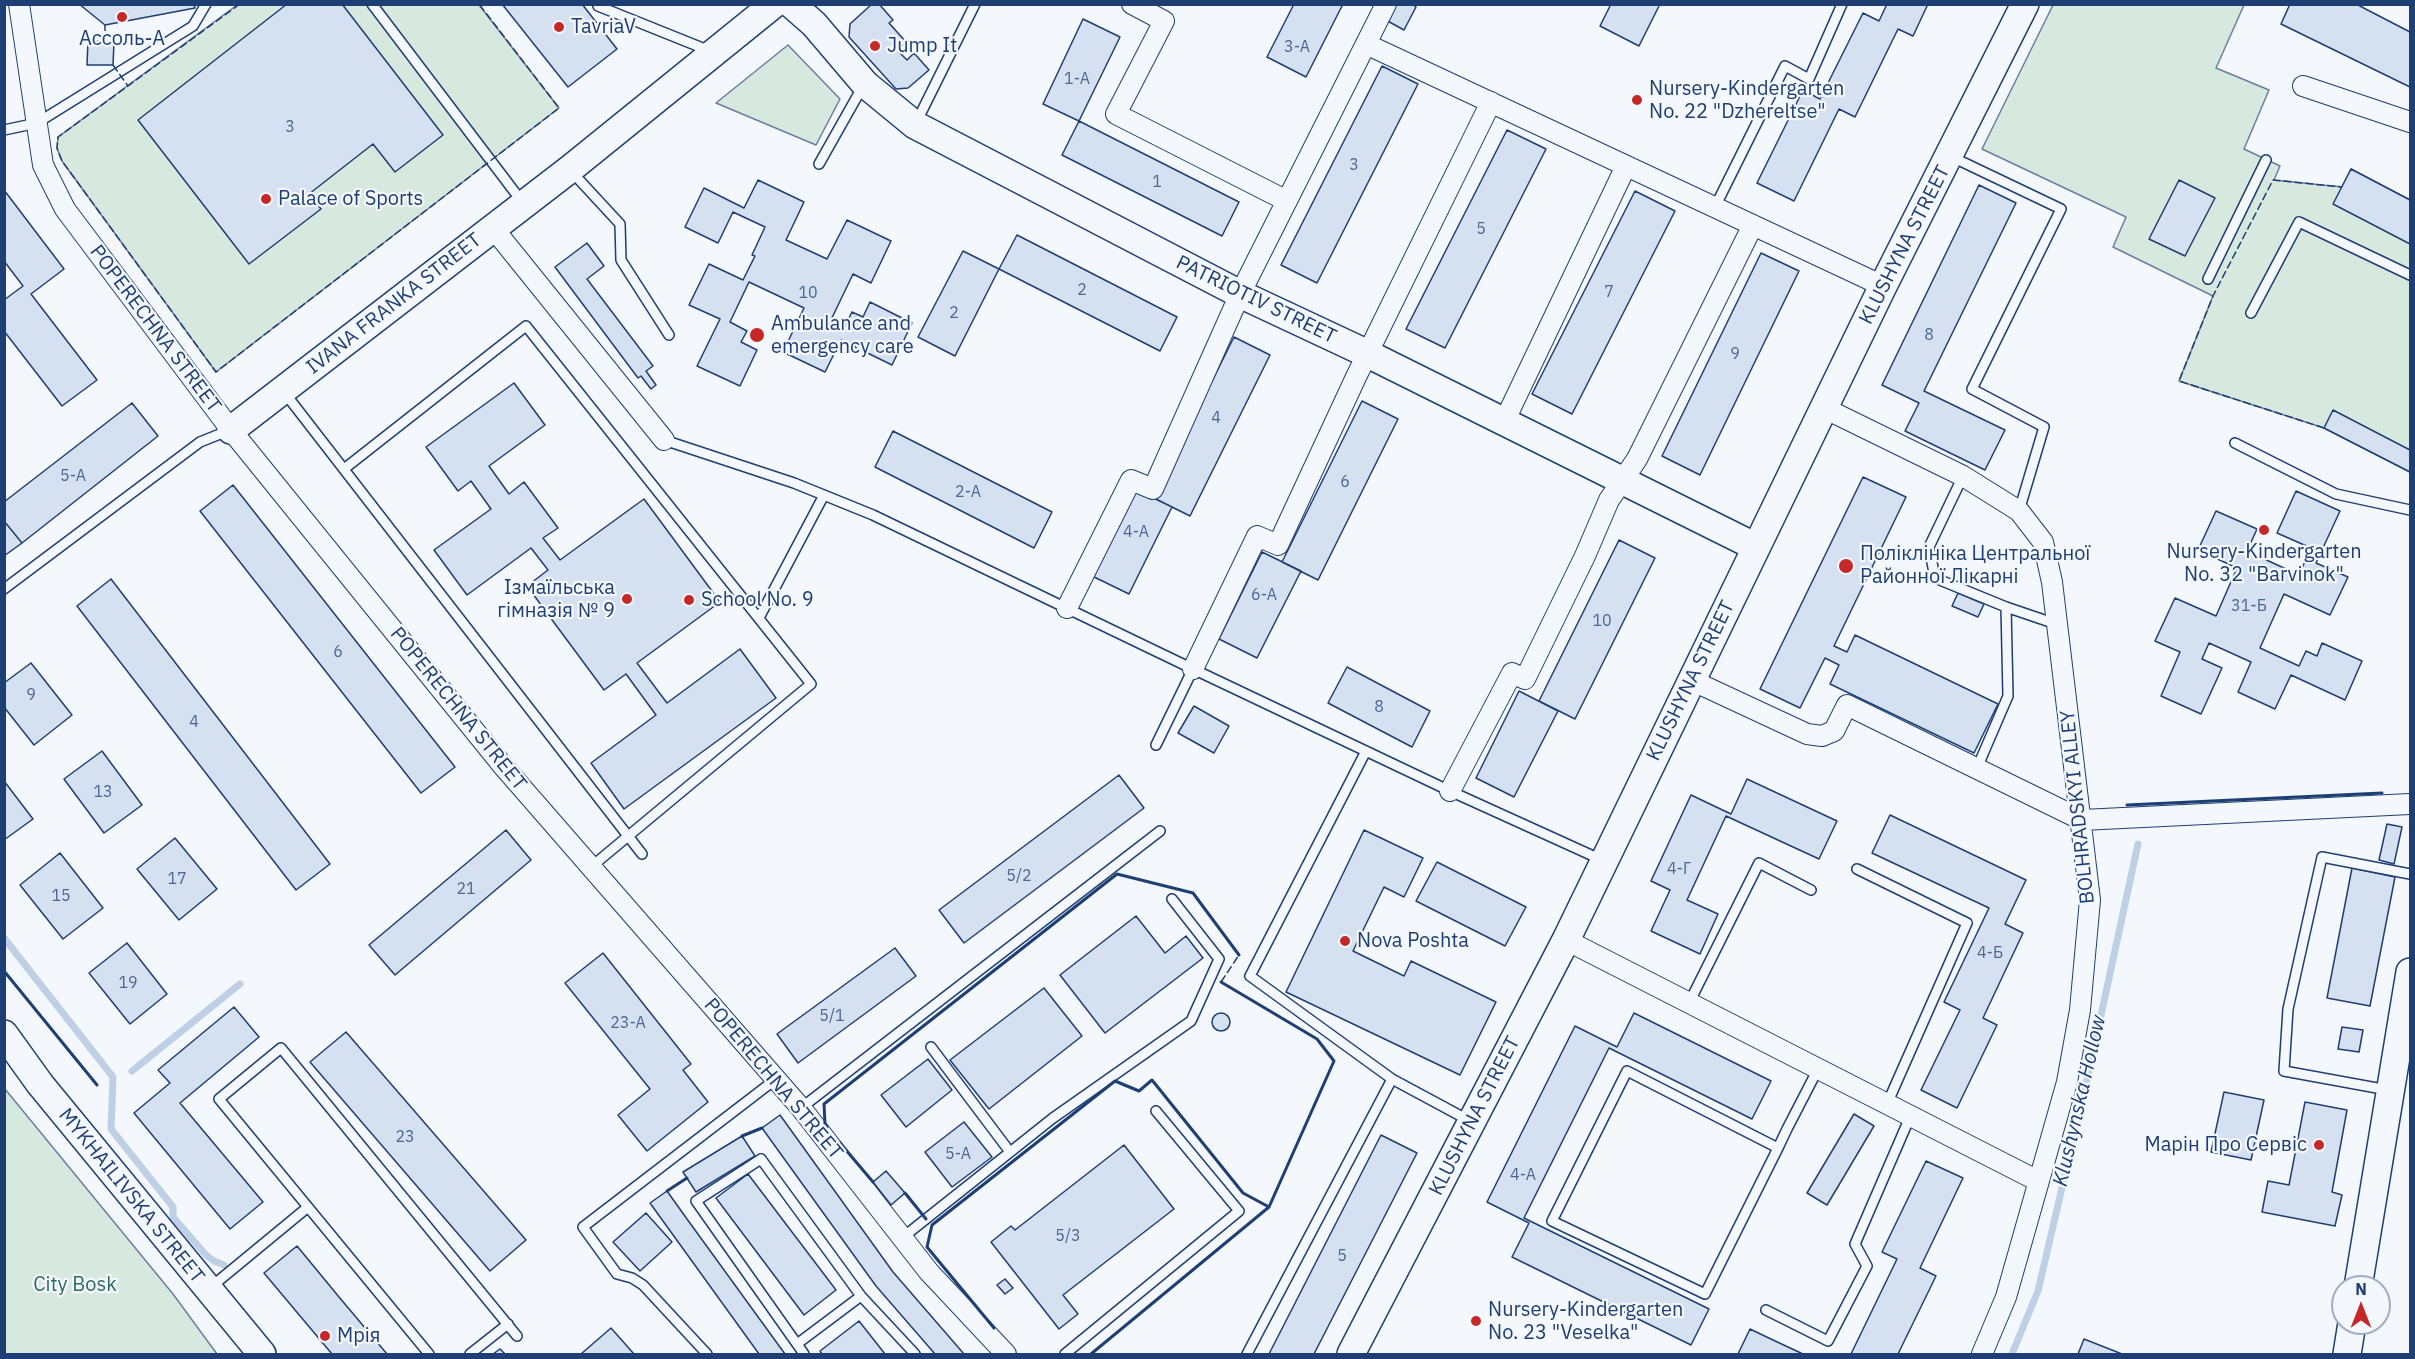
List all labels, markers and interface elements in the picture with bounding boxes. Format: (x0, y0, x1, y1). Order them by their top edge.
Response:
marker: Ассоль-А (115, 10, 129, 24)
place label: TavriaV (571, 15, 636, 39)
marker: TavriaV (552, 20, 566, 34)
place label: Ассоль-А (79, 27, 165, 51)
place label: Jump It (887, 34, 957, 58)
house number: 3-А (1284, 37, 1310, 57)
marker: Jump It (868, 39, 882, 53)
house number: 1-А (1064, 69, 1090, 89)
place label: Nursery-Kindergarten No. 22 "Dzhereltse" (1649, 77, 1844, 124)
marker: Nursery-Kindergarten No. 22 "Dzhereltse" (1630, 93, 1644, 107)
house number: 3 (285, 117, 295, 137)
house number: 3 (1349, 155, 1359, 175)
street label: KLUSHYNA STREET (1855, 161, 1955, 329)
house number: 1 (1152, 172, 1162, 192)
place label: Palace of Sports (278, 187, 423, 211)
marker: Palace of Sports (259, 192, 273, 206)
house number: 5 (1476, 219, 1486, 239)
street label: IVANA FRANKA STREET (302, 228, 486, 380)
street label: POPERECHNA STREET (84, 241, 226, 417)
street label: PATRIOTIV STREET (1172, 251, 1340, 349)
house number: 2 (1077, 280, 1087, 300)
house number: 7 (1604, 282, 1614, 302)
house number: 10 (798, 283, 818, 303)
house number: 2 (949, 303, 959, 323)
place label: Ambulance and emergency care (771, 312, 914, 359)
house number: 8 (1924, 325, 1934, 345)
marker: Ambulance and emergency care (748, 326, 766, 344)
house number: 9 (1730, 344, 1740, 364)
house number: 4 (1211, 408, 1221, 428)
house number: 5-А (60, 466, 86, 486)
house number: 6 (1340, 472, 1350, 492)
house number: 2-А (955, 482, 981, 502)
house number: 4-А (1123, 522, 1149, 542)
marker: Nursery-Kindergarten No. 32 "Barvinok" (2257, 523, 2271, 537)
place label: Nursery-Kindergarten No. 32 "Barvinok" (2166, 540, 2362, 587)
place label: Поліклініка Центральної Районної Лікарні (1860, 542, 2090, 589)
marker: Поліклініка Центральної Районної Лікарні (1837, 557, 1855, 575)
place label: Ізмаїльська гімназія № 9 (497, 576, 615, 623)
house number: 6-А (1251, 585, 1277, 605)
place label: School No. 9 (701, 588, 814, 612)
marker: Ізмаїльська гімназія № 9 (620, 592, 634, 606)
marker: School No. 9 (682, 593, 696, 607)
house number: 31-Б (2231, 596, 2267, 616)
street label: KLUSHYNA STREET (1642, 597, 1740, 765)
house number: 10 (1592, 611, 1612, 631)
street label: POPERECHNA STREET (385, 623, 531, 795)
house number: 6 (333, 642, 343, 662)
house number: 9 (26, 685, 36, 705)
house number: 8 (1374, 697, 1384, 717)
street label: BOLHRADSKYI ALLEY (2056, 709, 2100, 905)
house number: 4 (189, 712, 199, 732)
house number: 13 (93, 782, 113, 802)
house number: 4-Г (1667, 859, 1691, 879)
house number: 5/2 (1006, 866, 1032, 886)
house number: 17 (167, 869, 187, 889)
house number: 21 (456, 879, 476, 899)
house number: 15 (51, 886, 71, 906)
place label: Nova Poshta (1357, 929, 1469, 953)
marker: Nova Poshta (1338, 934, 1352, 948)
house number: 4-Б (1977, 943, 2003, 963)
house number: 19 (118, 973, 138, 993)
street label: POPERECHNA STREET (699, 993, 847, 1165)
house number: 5/1 (819, 1006, 845, 1026)
house number: 23-А (610, 1013, 646, 1033)
water label: Klushynska Hollow (2048, 1013, 2112, 1189)
street label: KLUSHYNA STREET (1425, 1032, 1525, 1200)
street label: MYKHAILIVSKA STREET (53, 1104, 209, 1288)
house number: 23 (395, 1127, 415, 1147)
place label: Марін Про Сервіс (2144, 1133, 2307, 1157)
marker: Марін Про Сервіс (2312, 1138, 2326, 1152)
house number: 5-А (945, 1144, 971, 1164)
house number: 4-А (1510, 1165, 1536, 1185)
house number: 5/3 (1055, 1226, 1081, 1246)
house number: 5 (1337, 1246, 1347, 1266)
park label: City Bosk (33, 1273, 117, 1297)
north arrow (2331, 1275, 2391, 1335)
text: N (2355, 1279, 2367, 1299)
place label: Nursery-Kindergarten No. 23 "Veselka" (1488, 1298, 1683, 1345)
marker: Nursery-Kindergarten No. 23 "Veselka" (1469, 1314, 1483, 1328)
place label: Мрія (337, 1324, 381, 1348)
marker: Мрія (318, 1329, 332, 1343)

